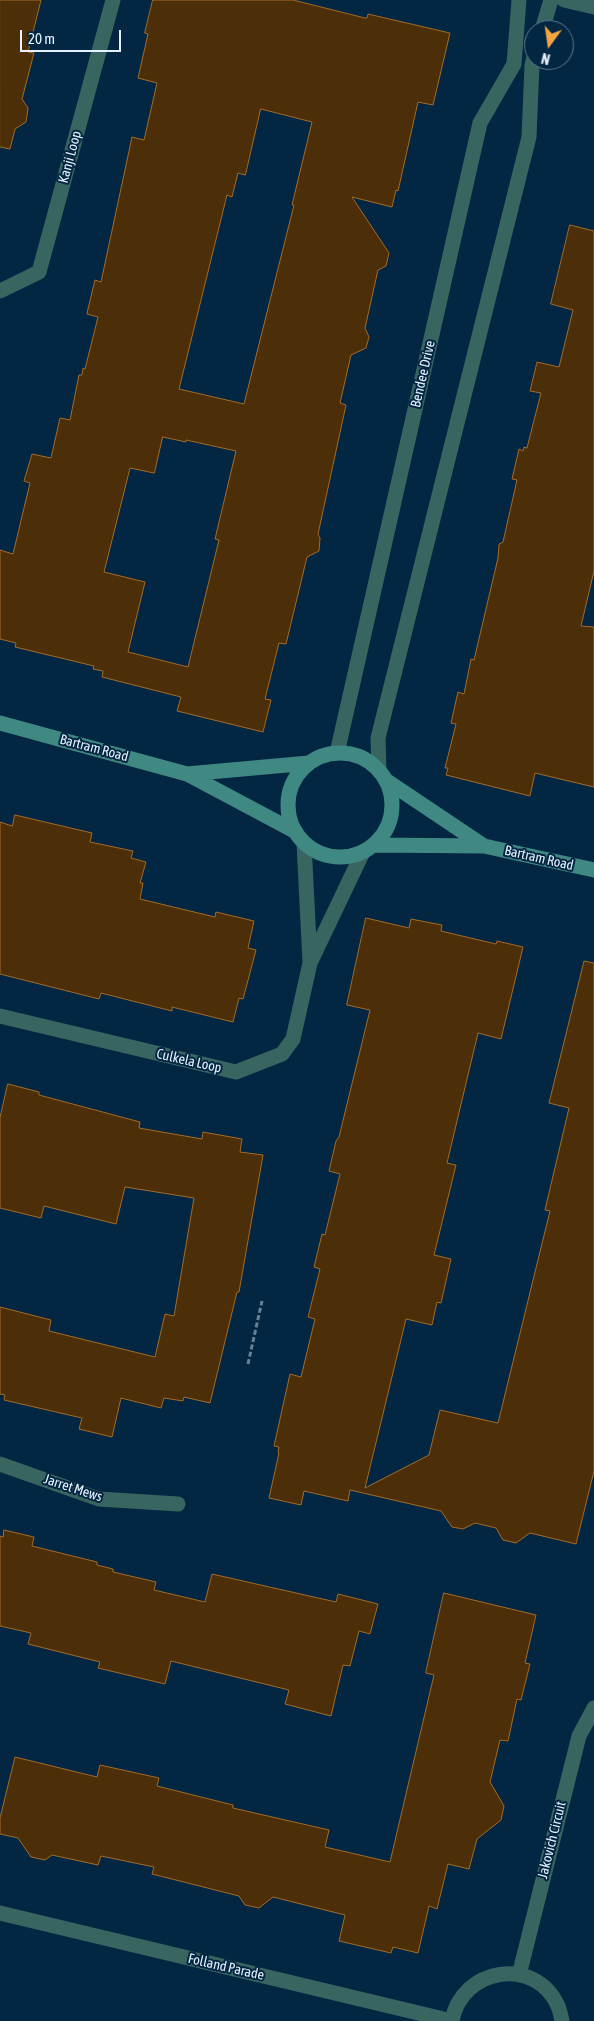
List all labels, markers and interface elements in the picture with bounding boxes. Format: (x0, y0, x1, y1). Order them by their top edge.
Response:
scale bar (22, 20, 124, 52)
north arrow (524, 20, 574, 70)
text: 20 m (28, 30, 55, 47)
text: N (540, 50, 552, 67)
street label: Kanji Loop (55, 129, 85, 185)
street label: Bendee Drive (407, 339, 439, 409)
street label: Bartram Road (58, 731, 130, 765)
street label: Bartram Road (503, 842, 575, 874)
street label: Culkela Loop (155, 1045, 223, 1077)
street label: Jarret Mews (42, 1471, 104, 1505)
street label: Jakovich Circuit (534, 1800, 570, 1880)
street label: Folland Parade (186, 1950, 266, 1984)

